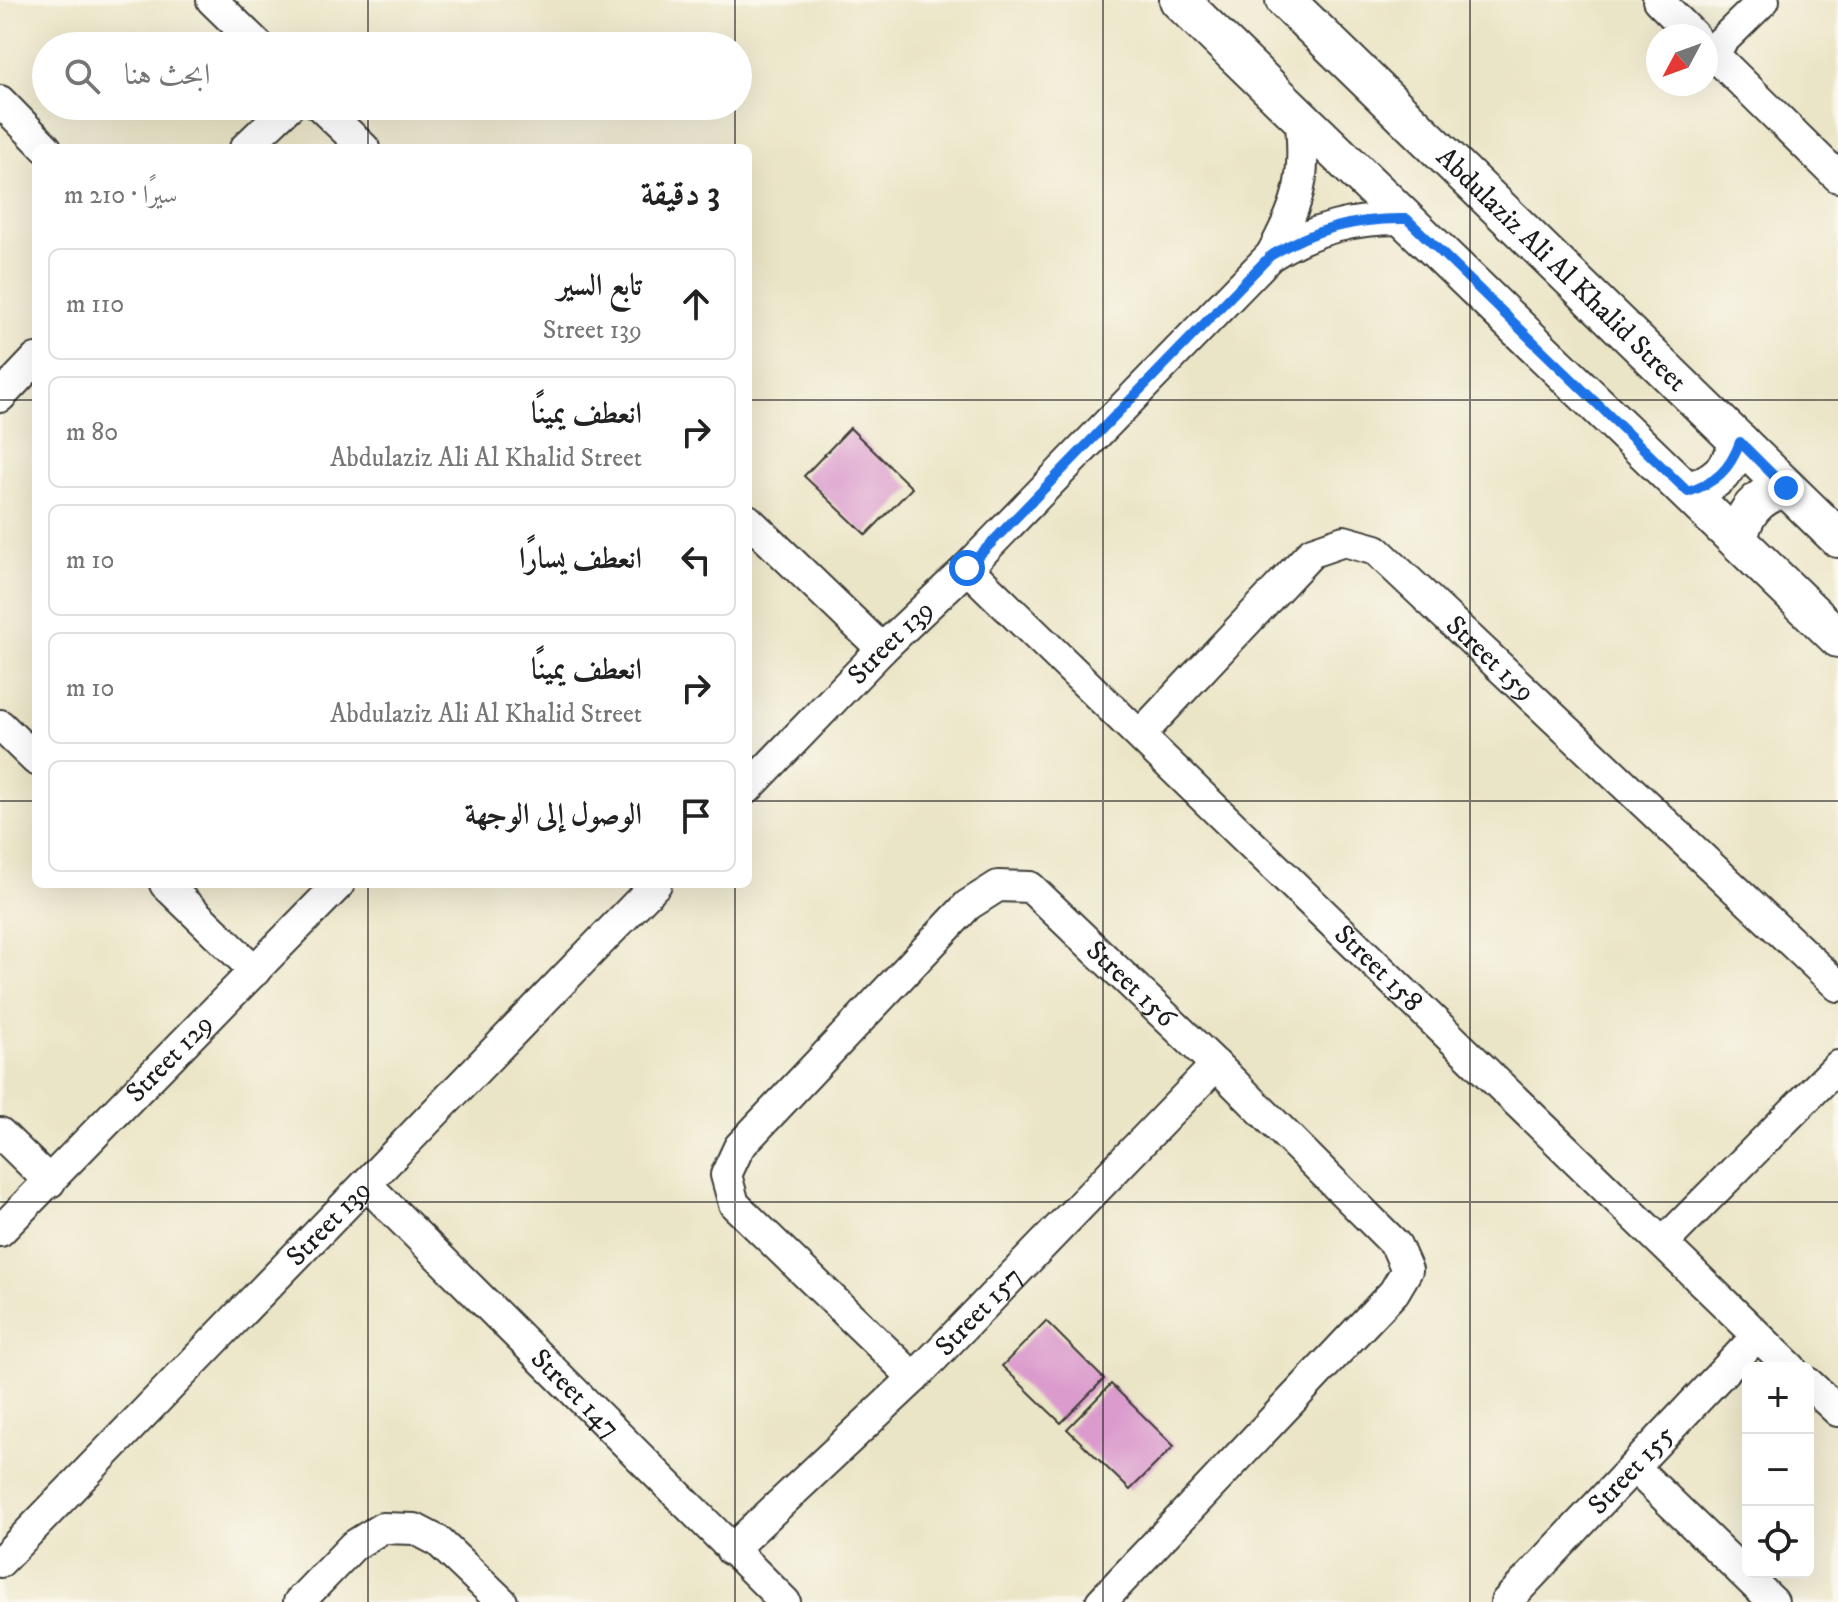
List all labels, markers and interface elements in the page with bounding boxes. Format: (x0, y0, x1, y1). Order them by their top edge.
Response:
north arrow (1646, 24, 1718, 96)
search box (32, 32, 752, 120)
icon: search (60, 54, 104, 98)
text: ابحث هنا (124, 57, 210, 94)
street label: Abdulaziz Ali Al Khalid Street (1429, 139, 1694, 399)
text: 3 دقيقة (641, 173, 720, 215)
text: سيرًا · 210 m (64, 179, 177, 212)
text: تابع السير (557, 268, 642, 305)
icon: ahead (674, 282, 718, 326)
text: 110 m (66, 288, 124, 321)
text: Street 139 (543, 314, 642, 347)
text: انعطف يمينًا (531, 396, 642, 433)
icon: right (674, 410, 718, 454)
text: 80 m (66, 416, 118, 449)
text: Abdulaziz Ali Al Khalid Street (330, 442, 642, 475)
route end (1768, 470, 1804, 506)
icon: left (674, 538, 718, 582)
text: انعطف يسارًا (519, 541, 642, 578)
text: 10 m (66, 544, 115, 577)
route start (949, 550, 985, 586)
street label: Street 139 (840, 592, 941, 692)
street label: Street 159 (1439, 608, 1543, 709)
text: انعطف يمينًا (531, 652, 642, 689)
icon: right (674, 666, 718, 710)
text: 10 m (66, 672, 115, 705)
text: Abdulaziz Ali Al Khalid Street (330, 698, 642, 731)
icon: arrive (674, 794, 718, 838)
text: الوصول إلى الوجهة (465, 797, 642, 834)
street label: Street 158 (1327, 917, 1431, 1019)
street label: Street 156 (1079, 933, 1184, 1036)
street label: Street 129 (118, 1006, 220, 1110)
street label: Street 139 (278, 1172, 378, 1273)
street label: Street 157 (927, 1259, 1030, 1363)
street label: Street 147 (523, 1341, 628, 1445)
map controls (1742, 1362, 1814, 1578)
button: + (1742, 1362, 1814, 1434)
street label: Street 155 (1580, 1417, 1682, 1522)
button: − (1742, 1434, 1814, 1506)
button: locate (1742, 1506, 1814, 1578)

